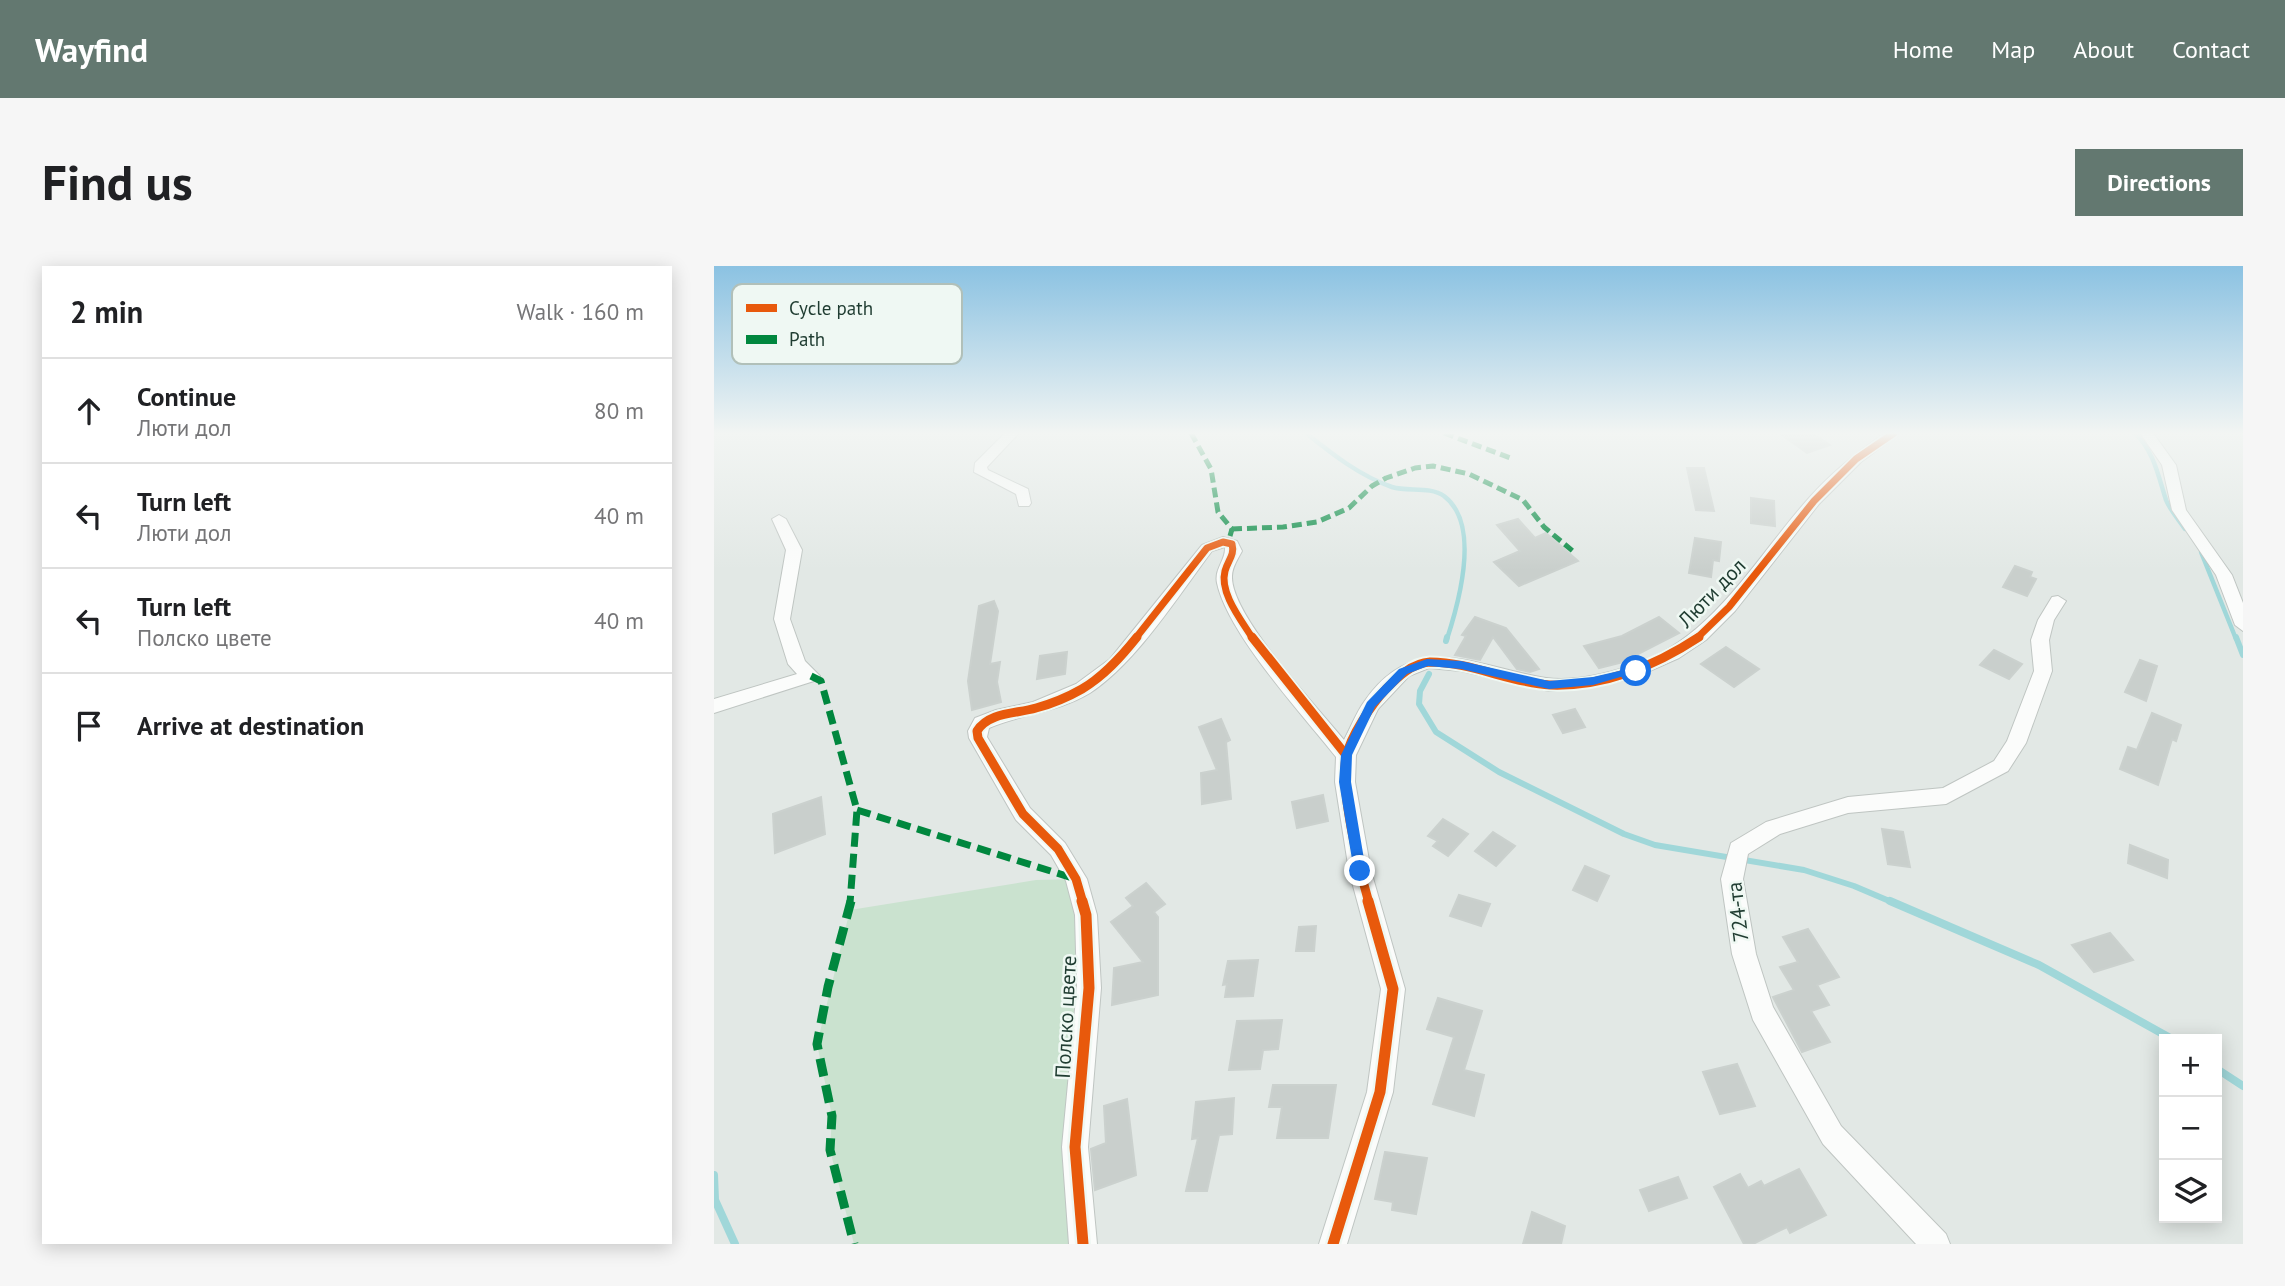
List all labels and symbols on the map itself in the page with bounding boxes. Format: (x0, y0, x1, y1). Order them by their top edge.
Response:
legend (732, 284, 962, 364)
text: Cycle path (789, 296, 873, 320)
text: Path (789, 327, 825, 351)
street label: Люти дол (1671, 552, 1751, 634)
route start (1620, 655, 1651, 686)
route end (1344, 855, 1375, 886)
street label: 724-та (1720, 881, 1755, 944)
street label: Полско цвете (1049, 955, 1082, 1079)

